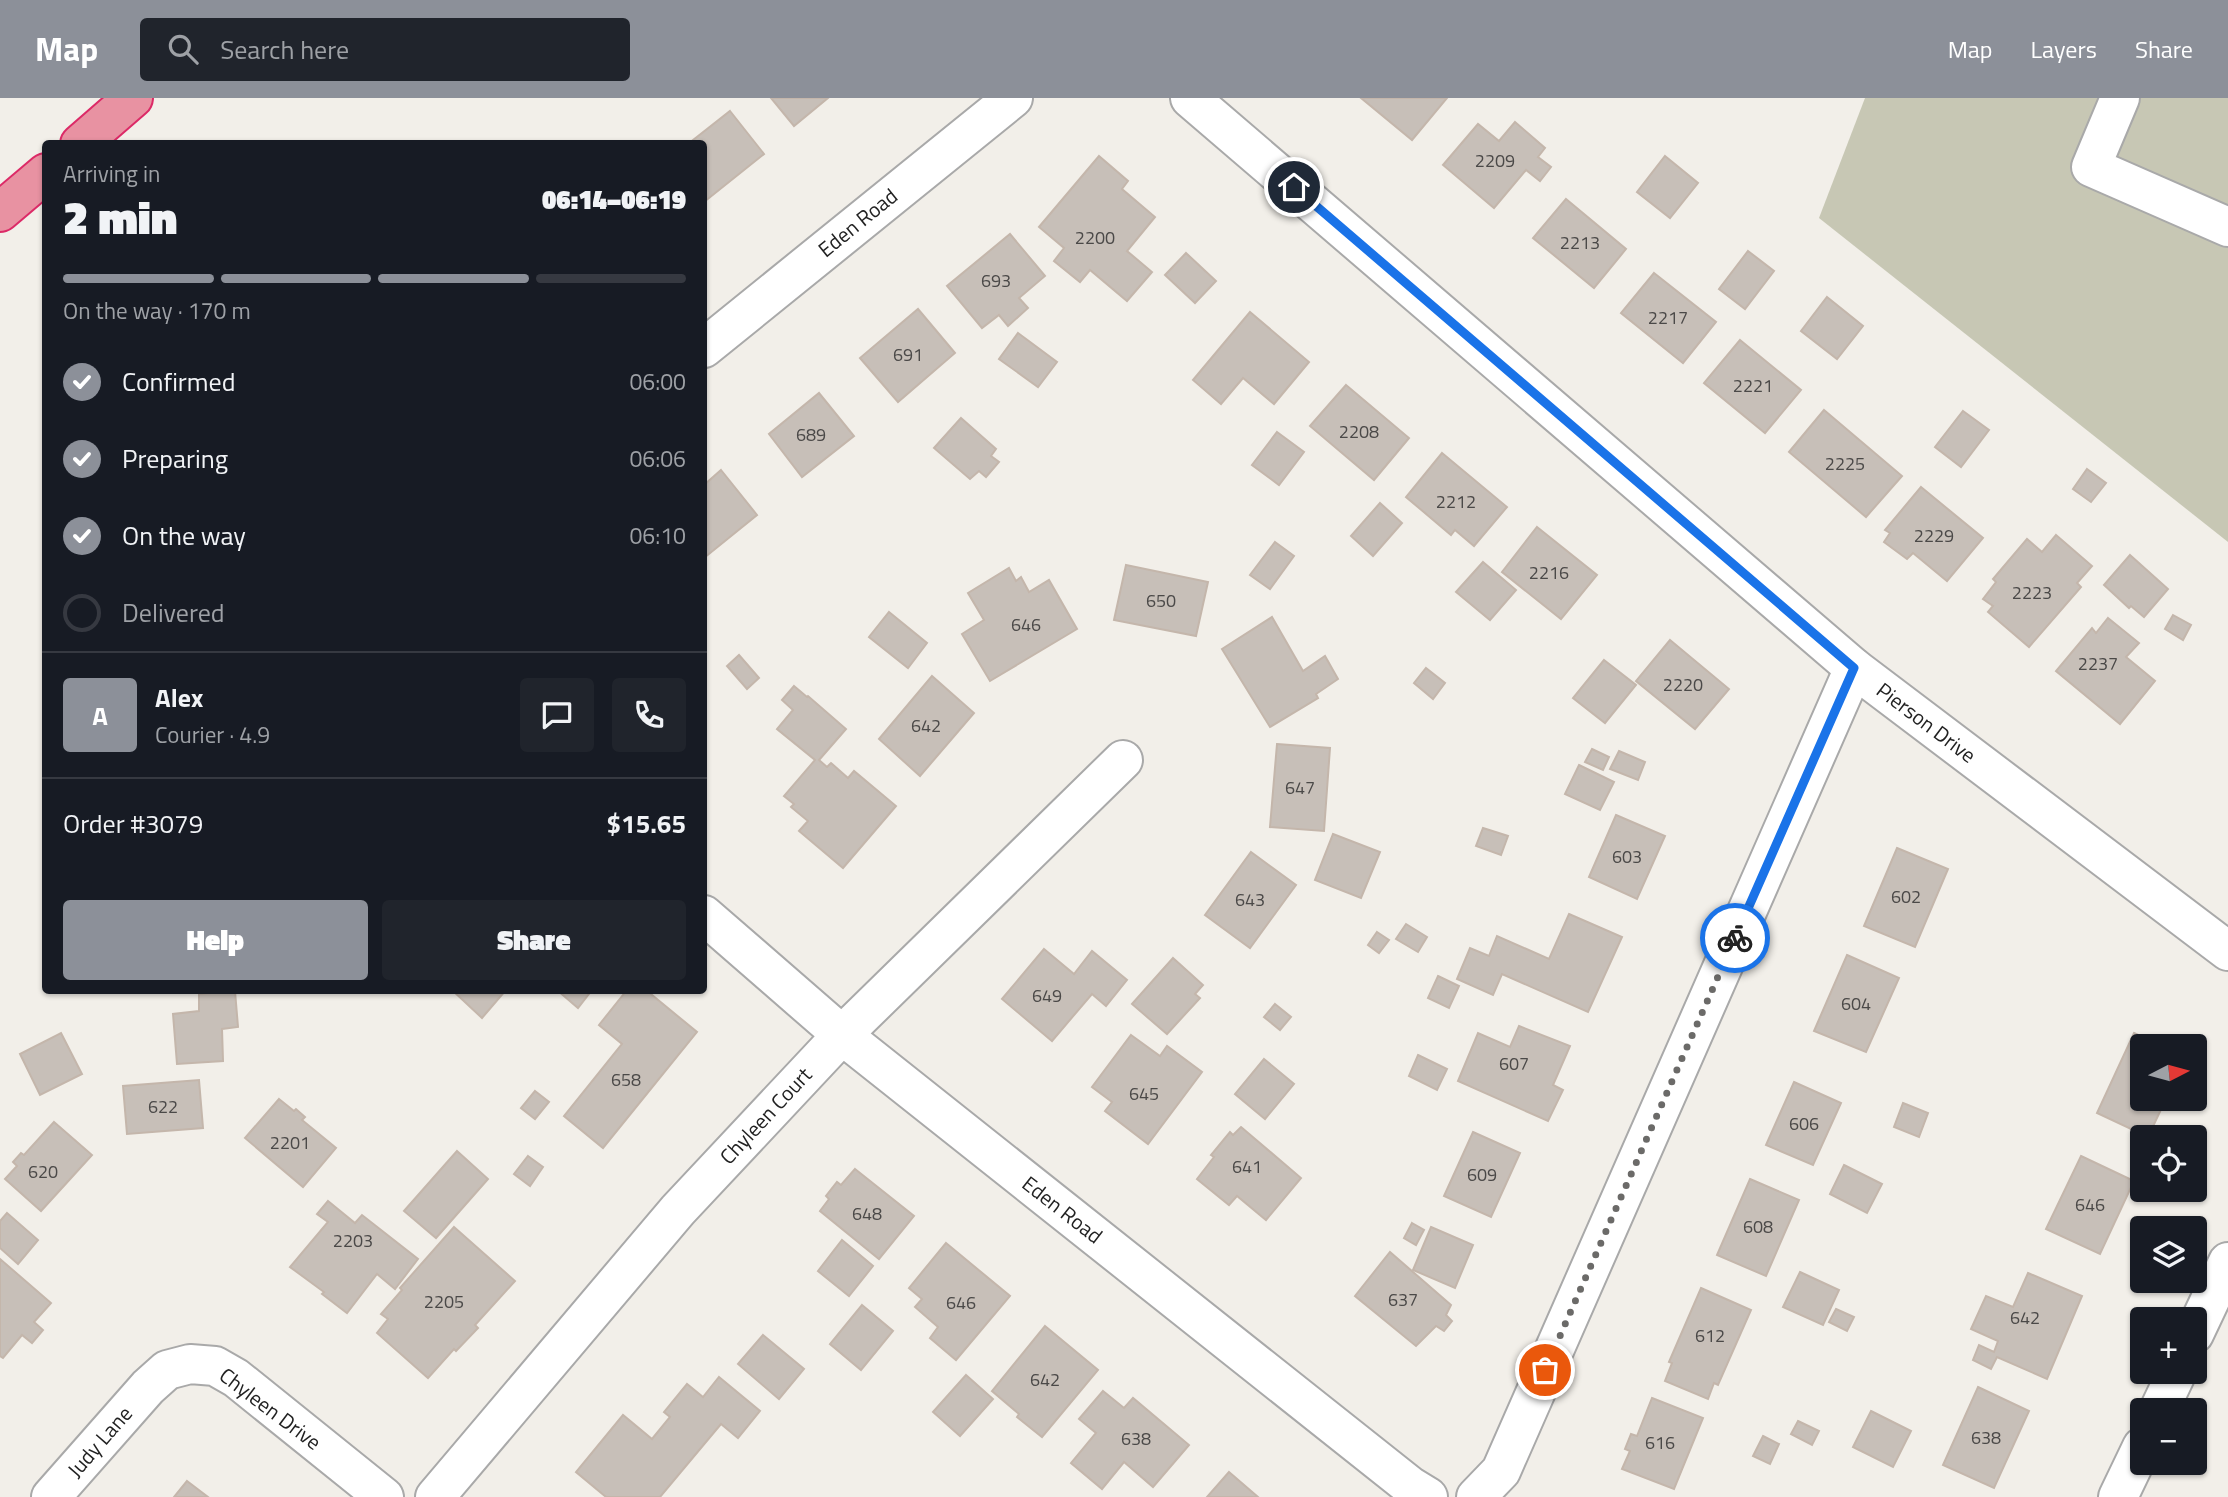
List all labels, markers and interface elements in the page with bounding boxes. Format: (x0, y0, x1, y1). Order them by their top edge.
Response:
search box (140, 18, 630, 81)
text: Map (35, 24, 98, 74)
icon: search (164, 30, 202, 68)
text: Search here (220, 30, 349, 69)
text: Map (1948, 31, 1993, 67)
text: Layers (2031, 31, 2097, 67)
text: Share (2135, 31, 2193, 67)
house number: 2209 (1475, 147, 1515, 174)
text: Arriving in (63, 156, 160, 191)
pin (1264, 157, 1324, 217)
icon: home (1275, 168, 1313, 206)
text: 06:14–06:19 (542, 180, 686, 219)
street label: Eden Road (811, 180, 904, 264)
text: 2 min (63, 182, 177, 252)
house number: 2200 (1075, 224, 1115, 251)
house number: 2213 (1560, 229, 1600, 256)
house number: 693 (981, 267, 1011, 294)
text: On the way · 170 m (63, 293, 251, 328)
house number: 2217 (1648, 304, 1688, 331)
house number: 691 (893, 341, 923, 368)
text: Confirmed (122, 362, 236, 401)
icon: check (63, 363, 101, 401)
text: 06:00 (629, 364, 686, 399)
house number: 2221 (1733, 372, 1773, 399)
house number: 2208 (1339, 418, 1379, 445)
house number: 689 (796, 421, 826, 448)
text: Preparing (122, 439, 228, 478)
icon: check (63, 440, 101, 478)
text: 06:06 (629, 441, 686, 476)
house number: 2225 (1825, 450, 1865, 477)
house number: 2212 (1436, 488, 1476, 515)
text: On the way (122, 516, 246, 555)
icon: check (63, 517, 101, 555)
text: 06:10 (629, 518, 686, 553)
house number: 2229 (1914, 522, 1954, 549)
house number: 2216 (1529, 559, 1569, 586)
house number: 2223 (2012, 579, 2052, 606)
house number: 650 (1146, 587, 1176, 614)
text: Delivered (122, 593, 225, 632)
house number: 646 (1011, 611, 1041, 638)
house number: 2237 (2078, 650, 2118, 677)
house number: 2220 (1663, 671, 1703, 698)
street label: Pierson Drive (1870, 674, 1983, 770)
text: Alex (155, 678, 203, 717)
button: chat (520, 678, 594, 752)
button: phone (612, 678, 686, 752)
text: A (92, 696, 108, 735)
house number: 642 (911, 712, 941, 739)
text: Courier · 4.9 (155, 717, 270, 752)
house number: 647 (1285, 774, 1315, 801)
text: Order #3079 (63, 804, 203, 843)
text: $15.65 (607, 804, 686, 843)
house number: 603 (1612, 843, 1642, 870)
house number: 602 (1891, 883, 1921, 910)
house number: 643 (1235, 886, 1265, 913)
button: Help (63, 900, 368, 980)
button: Share (382, 900, 686, 980)
courier (1700, 903, 1770, 973)
icon: bike (1716, 919, 1754, 957)
house number: 649 (1032, 982, 1062, 1009)
house number: 604 (1841, 990, 1871, 1017)
north arrow (2130, 1034, 2207, 1111)
map controls (2130, 1034, 2207, 1475)
house number: 607 (1499, 1050, 1529, 1077)
street label: Chyleen Court (712, 1059, 819, 1171)
house number: 658 (611, 1066, 641, 1093)
house number: 645 (1129, 1080, 1159, 1107)
house number: 622 (148, 1093, 178, 1120)
house number: 606 (1789, 1110, 1819, 1137)
button: locate (2130, 1125, 2207, 1202)
house number: 2201 (270, 1129, 310, 1156)
house number: 641 (1232, 1153, 1262, 1180)
house number: 620 (28, 1158, 58, 1185)
house number: 609 (1467, 1161, 1497, 1188)
street label: Eden Road (1016, 1168, 1110, 1251)
house number: 646 (2075, 1191, 2105, 1218)
house number: 648 (852, 1200, 882, 1227)
house number: 608 (1743, 1213, 1773, 1240)
button: layers (2130, 1216, 2207, 1293)
house number: 2203 (333, 1227, 373, 1254)
house number: 637 (1388, 1286, 1418, 1313)
house number: 2205 (424, 1288, 464, 1315)
house number: 646 (946, 1289, 976, 1316)
house number: 642 (2010, 1304, 2040, 1331)
button: + (2130, 1307, 2207, 1384)
house number: 612 (1695, 1322, 1725, 1349)
pin (1515, 1340, 1575, 1400)
icon: bag (1526, 1351, 1564, 1389)
street label: Chyleen Drive (213, 1359, 328, 1457)
house number: 642 (1030, 1366, 1060, 1393)
button: − (2130, 1398, 2207, 1475)
street label: Judy Lane (59, 1399, 139, 1484)
house number: 638 (1971, 1424, 2001, 1451)
house number: 638 (1121, 1425, 1151, 1452)
house number: 616 (1645, 1429, 1675, 1456)

